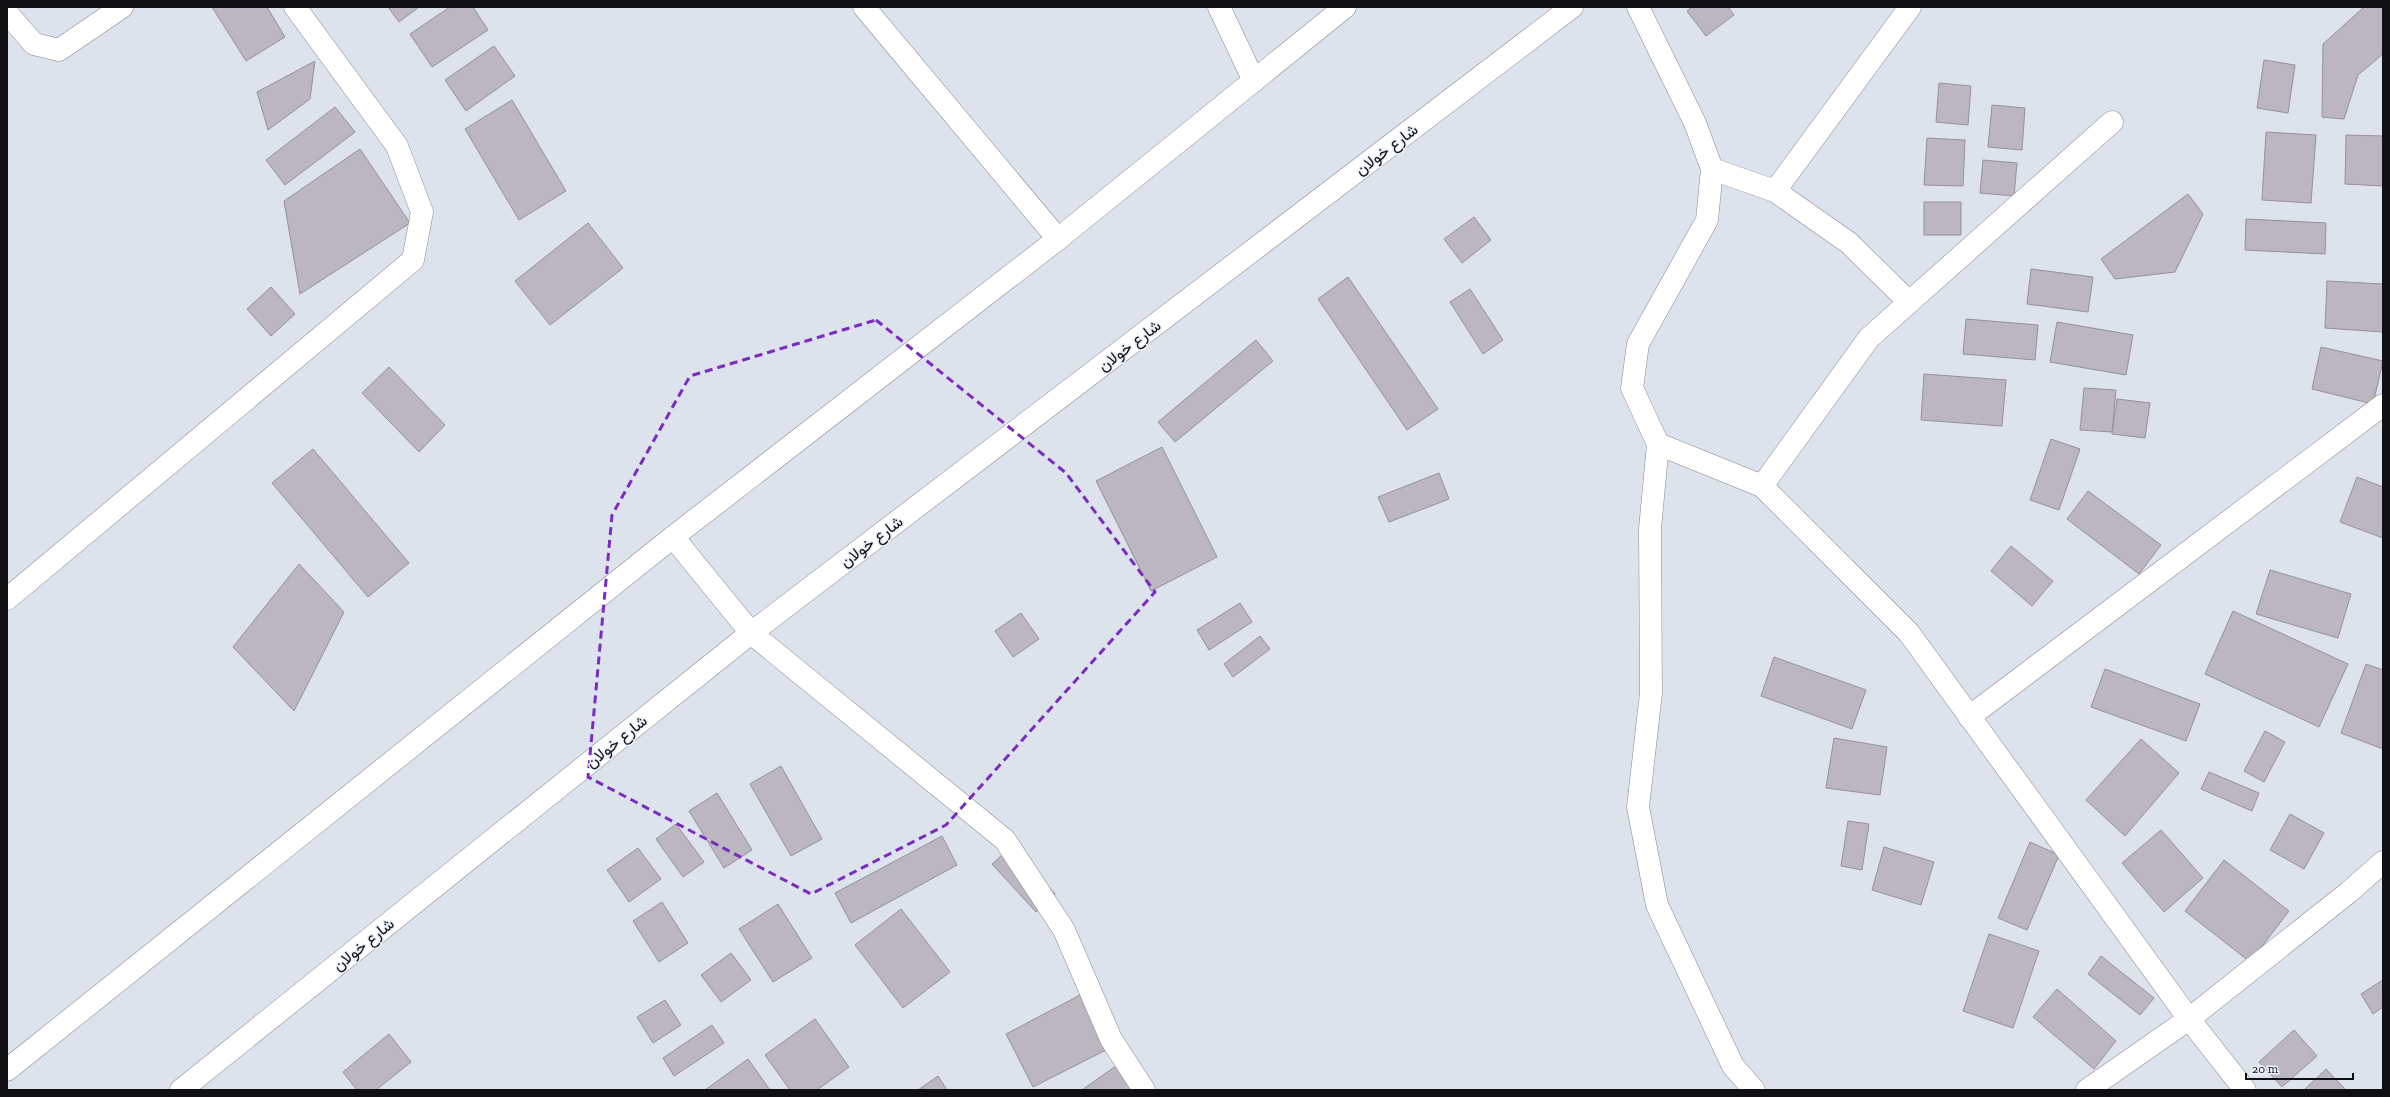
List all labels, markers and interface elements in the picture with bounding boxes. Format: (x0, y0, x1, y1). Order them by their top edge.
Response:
street label: شارع خولان (1351, 120, 1423, 181)
street label: شارع خولان (1094, 316, 1166, 377)
street label: شارع خولان (836, 512, 908, 573)
street label: شارع خولان (582, 711, 652, 773)
street label: شارع خولان (329, 914, 399, 976)
scale bar (2246, 1055, 2353, 1081)
text: 20 m (2252, 1062, 2279, 1076)

